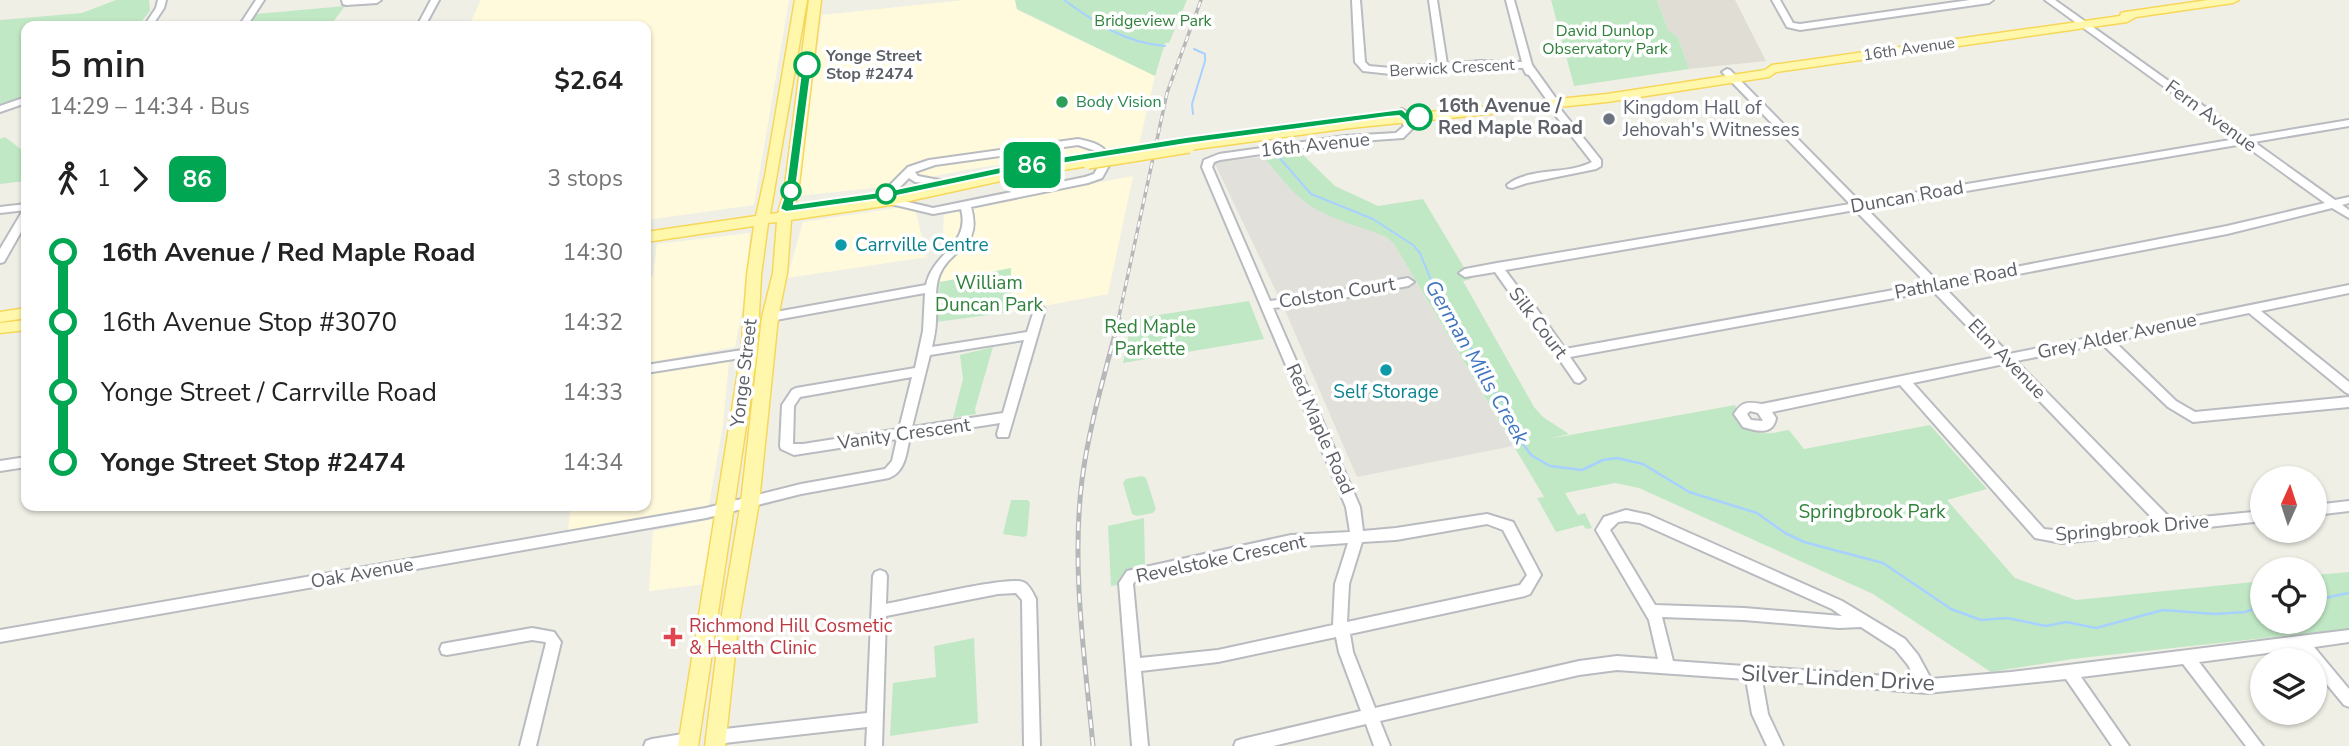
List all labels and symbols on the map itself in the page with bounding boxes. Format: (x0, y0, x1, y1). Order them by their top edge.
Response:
park label: Bridgeview Park (1094, 10, 1213, 32)
park label: David Dunlop Observatory Park (1542, 20, 1669, 60)
street label: 16th Avenue (1862, 32, 1956, 66)
place label: Yonge Street Stop #2474 (825, 45, 922, 85)
marker: Yonge Street Stop #2474 (794, 52, 820, 78)
street label: Berwick Crescent (1389, 54, 1516, 82)
street label: Fern Avenue (2160, 74, 2262, 158)
place label: Body Vision (1076, 91, 1162, 113)
place label: 16th Avenue / Red Maple Road (1438, 93, 1583, 141)
marker: Body Vision (1054, 94, 1070, 110)
place label: Kingdom Hall of Jehovah's Witnesses (1622, 95, 1800, 143)
marker: 16th Avenue / Red Maple Road (1406, 104, 1432, 130)
marker: Kingdom Hall of Jehovah's Witnesses (1601, 111, 1617, 127)
street label: 16th Avenue (1259, 126, 1371, 164)
line badge: 86 (1000, 142, 1064, 188)
street label: Duncan Road (1848, 174, 1966, 220)
unlabelled marker (781, 181, 801, 201)
unlabelled marker (876, 184, 896, 204)
place label: Carrville Centre (855, 232, 989, 258)
marker: Carrville Centre (833, 237, 849, 253)
street label: Pathlane Road (1892, 256, 2020, 306)
park label: William Duncan Park (935, 270, 1043, 318)
street label: Colston Court (1277, 271, 1397, 315)
water label: German Mills Creek (1419, 275, 1536, 450)
street label: Silk Court (1503, 282, 1574, 364)
street label: Grey Alder Avenue (2035, 306, 2199, 366)
street label: Elm Avenue (1962, 313, 2052, 405)
park label: Red Maple Parkette (1104, 314, 1196, 362)
street label: Yonge Street (724, 317, 764, 430)
street label: Red Maple Road (1280, 359, 1360, 499)
marker: Self Storage (1378, 362, 1394, 378)
place label: Self Storage (1333, 379, 1439, 405)
street label: Vanity Crescent (835, 412, 972, 456)
north arrow (2250, 466, 2328, 542)
park label: Springbrook Park (1798, 499, 1946, 525)
street label: Springbrook Drive (2054, 508, 2210, 548)
street label: Revelstoke Crescent (1134, 528, 1309, 590)
street label: Oak Avenue (309, 551, 415, 595)
place label: Richmond Hill Cosmetic & Health Clinic (689, 613, 893, 661)
marker: Richmond Hill Cosmetic & Health Clinic (663, 627, 683, 647)
street label: Silver Linden Drive (1740, 657, 1936, 699)

